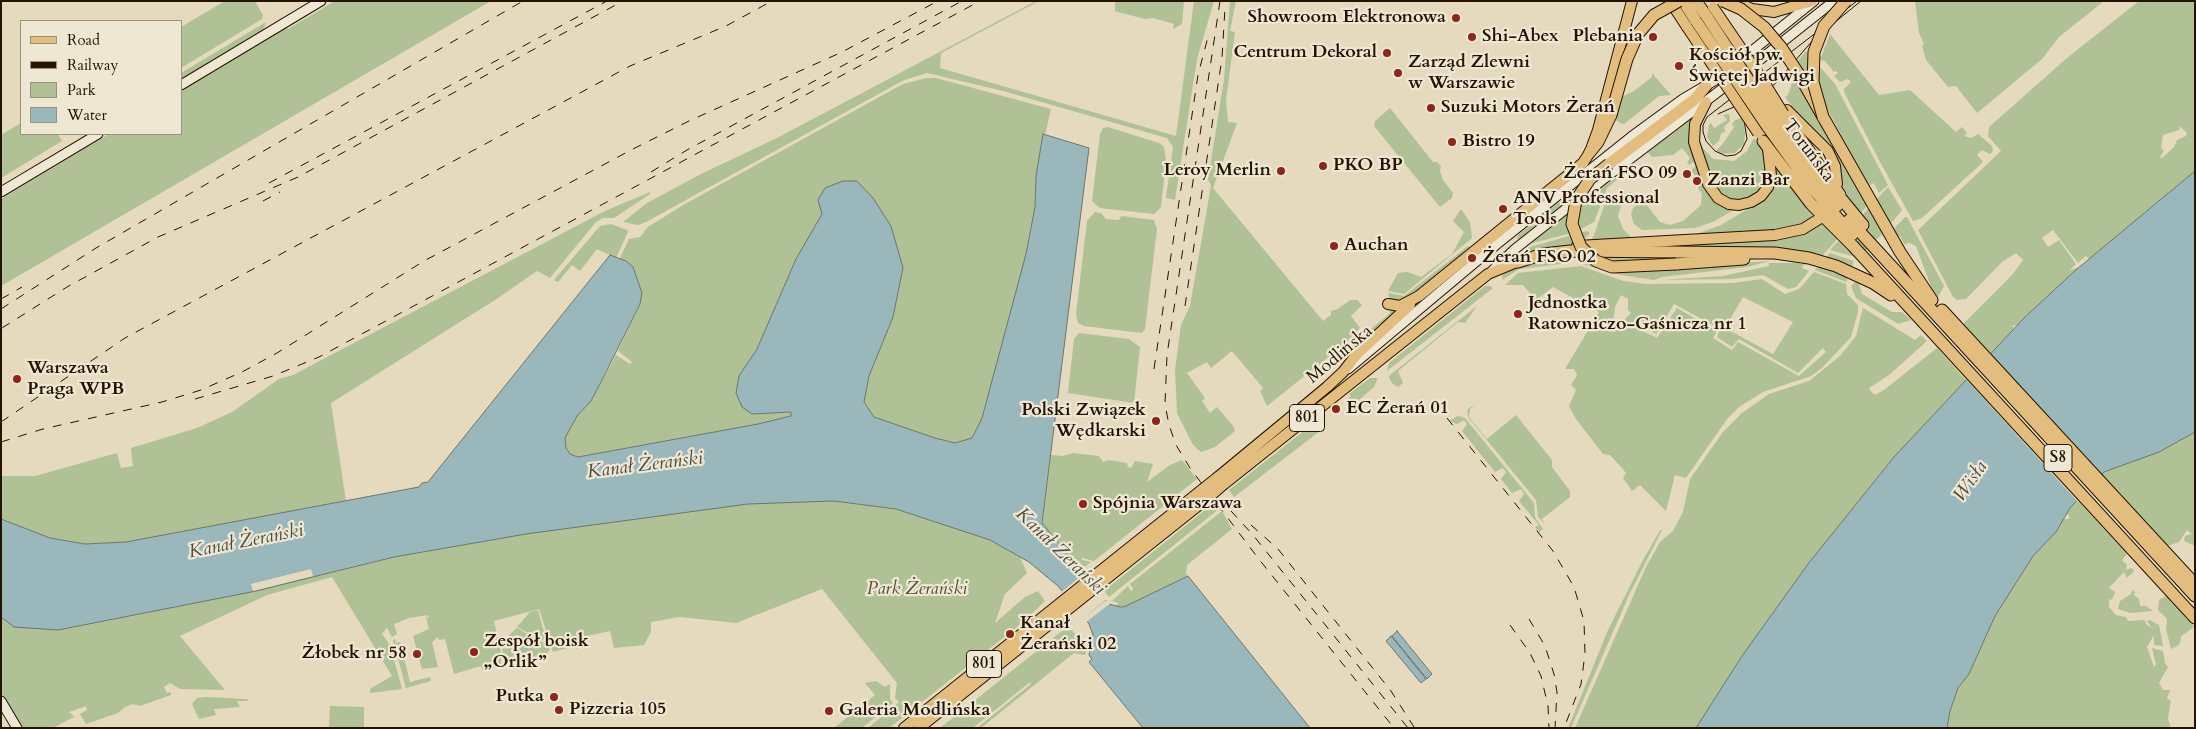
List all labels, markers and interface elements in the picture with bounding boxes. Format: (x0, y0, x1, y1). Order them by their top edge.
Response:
place label: Showroom Elektronowa (1247, 7, 1446, 29)
marker: Showroom Elektronowa (1450, 12, 1462, 24)
legend (20, 20, 182, 135)
place label: Shi-Abex (1482, 26, 1559, 48)
place label: Plebania (1573, 26, 1643, 48)
text: Road (67, 30, 100, 50)
marker: Shi-Abex (1466, 31, 1478, 43)
marker: Plebania (1647, 31, 1659, 43)
place label: Centrum Dekoral (1233, 42, 1377, 64)
place label: Kościół pw. Świętej Jadwigi (1689, 45, 1815, 88)
marker: Centrum Dekoral (1381, 47, 1393, 59)
place label: Zarząd Zlewni w Warszawie (1408, 52, 1530, 94)
text: Railway (67, 55, 118, 75)
marker: Kościół pw. Świętej Jadwigi (1673, 60, 1685, 72)
marker: Zarząd Zlewni w Warszawie (1392, 67, 1404, 79)
text: Park (67, 80, 96, 100)
place label: Suzuki Motors Żerań (1441, 97, 1615, 119)
marker: Suzuki Motors Żerań (1425, 102, 1437, 114)
text: Water (67, 105, 107, 125)
street label: Toruńska (1777, 115, 1839, 187)
place label: Bistro 19 (1462, 131, 1535, 153)
marker: Bistro 19 (1446, 136, 1458, 148)
place label: PKO BP (1333, 155, 1403, 177)
place label: Leroy Merlin (1164, 160, 1271, 182)
marker: PKO BP (1317, 160, 1329, 172)
place label: Żerań FSO 09 (1563, 163, 1677, 185)
marker: Leroy Merlin (1275, 165, 1287, 177)
marker: Żerań FSO 09 (1681, 168, 1693, 180)
place label: Zanzi Bar (1707, 170, 1790, 192)
marker: Zanzi Bar (1691, 175, 1703, 187)
place label: ANV Professional Tools (1513, 188, 1660, 230)
marker: ANV Professional Tools (1497, 203, 1509, 215)
place label: Auchan (1344, 235, 1408, 257)
marker: Auchan (1328, 240, 1340, 252)
place label: Żerań FSO 02 (1482, 247, 1596, 269)
marker: Żerań FSO 02 (1466, 252, 1478, 264)
place label: Jednostka Ratowniczo-Gaśnicza nr 1 (1528, 293, 1747, 336)
marker: Jednostka Ratowniczo-Gaśnicza nr 1 (1512, 308, 1524, 320)
street label: Modlińska (1303, 321, 1377, 389)
place label: Warszawa Praga WPB (27, 358, 124, 400)
marker: Warszawa Praga WPB (11, 373, 23, 385)
place label: EC Żerań 01 (1346, 398, 1449, 420)
place label: Polski Związek Wędkarski (1021, 400, 1146, 442)
marker: EC Żerań 01 (1330, 403, 1342, 415)
road number: 801 (1290, 404, 1324, 432)
marker: Polski Związek Wędkarski (1150, 415, 1162, 427)
road number: S8 (2044, 444, 2072, 472)
water label: Kanał Żerański (586, 448, 704, 484)
water label: Wisła (1949, 457, 1993, 507)
place label: Spójnia Warszawa (1093, 493, 1242, 515)
marker: Spójnia Warszawa (1077, 498, 1089, 510)
water label: Kanał Żerański (1010, 503, 1110, 601)
water label: Kanał Żerański (187, 520, 305, 564)
park label: Park Żerański (867, 579, 967, 601)
place label: Kanał Żerański 02 (1020, 613, 1116, 656)
marker: Kanał Żerański 02 (1004, 628, 1016, 640)
place label: Zespół boisk „Orlik” (484, 631, 589, 674)
place label: Żłobek nr 58 (301, 643, 407, 665)
marker: Zespół boisk „Orlik” (468, 646, 480, 658)
marker: Żłobek nr 58 (411, 648, 423, 660)
road number: 801 (966, 651, 1002, 678)
place label: Putka (495, 686, 544, 708)
marker: Putka (548, 691, 560, 703)
place label: Pizzeria 105 (569, 699, 666, 721)
place label: Galeria Modlińska (839, 700, 990, 722)
marker: Pizzeria 105 (553, 704, 565, 716)
marker: Galeria Modlińska (823, 705, 835, 717)

